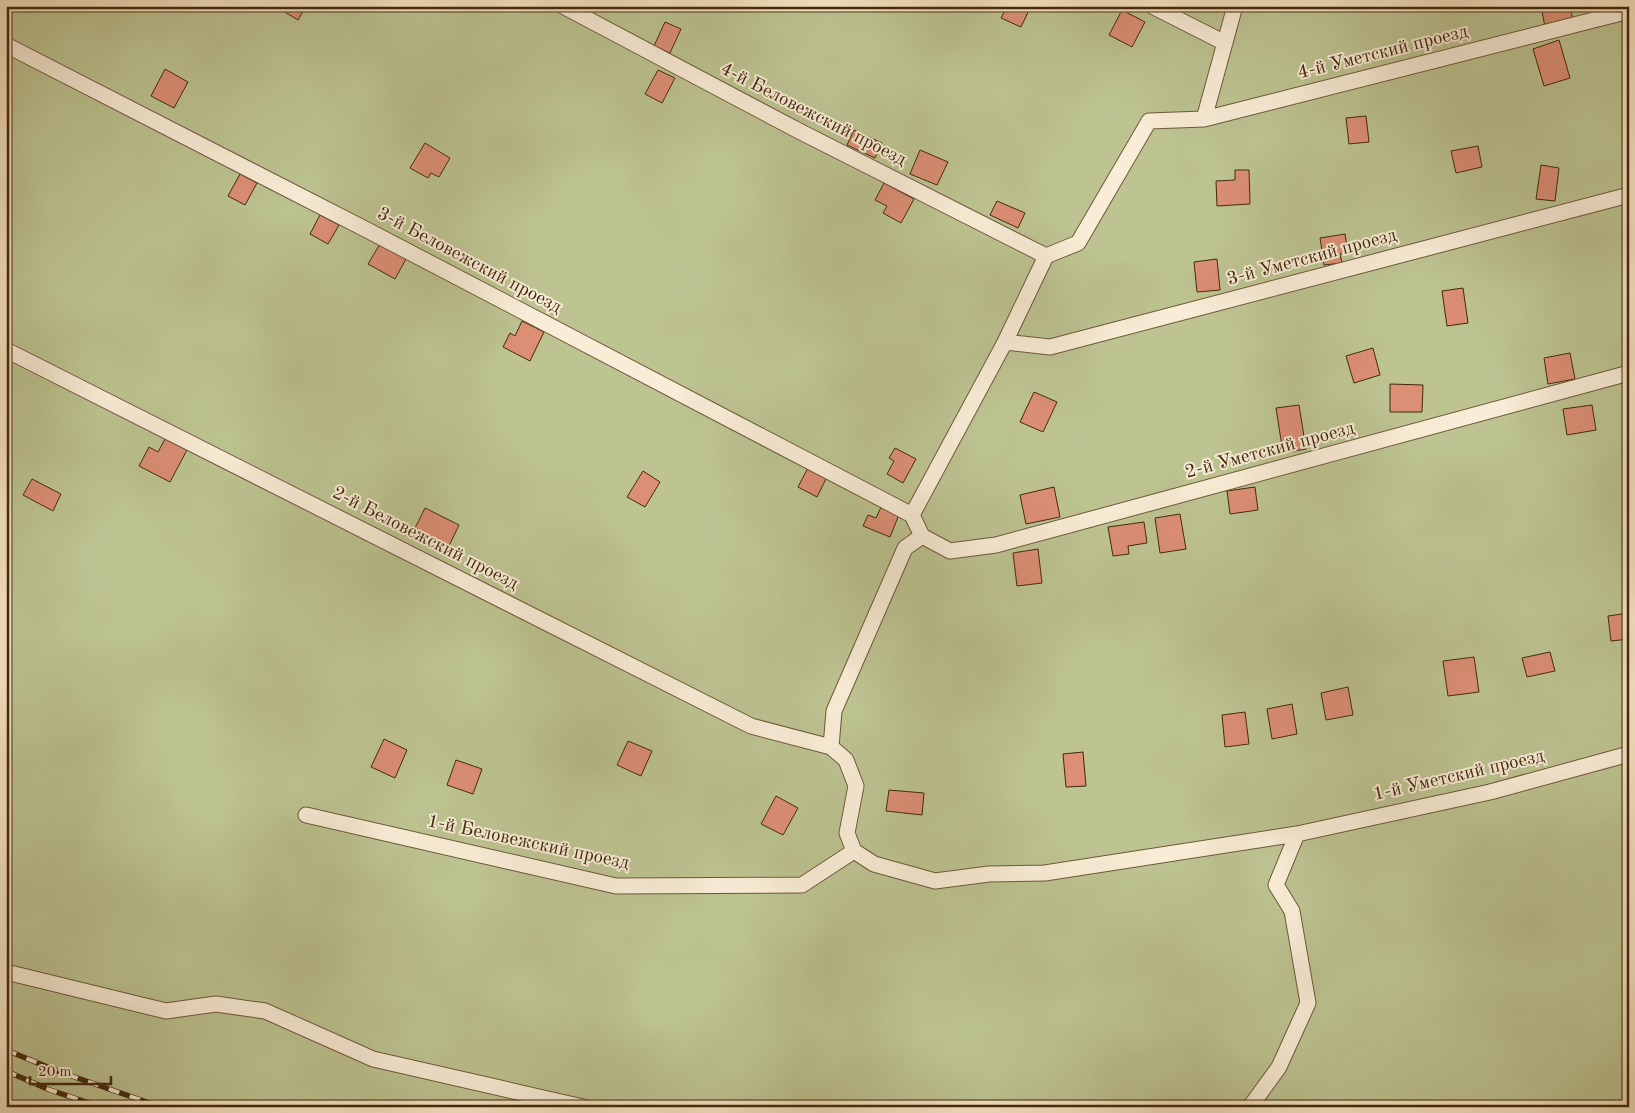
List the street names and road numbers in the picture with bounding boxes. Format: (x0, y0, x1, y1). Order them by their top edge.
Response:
street label: 4-й Уметский проезд (1296, 22, 1471, 83)
street label: 4-й Беловежский проезд (717, 60, 910, 171)
street label: 3-й Беловежский проезд (374, 204, 565, 318)
street label: 3-й Уметский проезд (1225, 226, 1400, 290)
street label: 2-й Уметский проезд (1183, 419, 1358, 483)
street label: 2-й Беловежский проезд (329, 484, 522, 595)
street label: 1-й Уметский проезд (1372, 747, 1547, 805)
street label: 1-й Беловежский проезд (425, 812, 631, 874)

